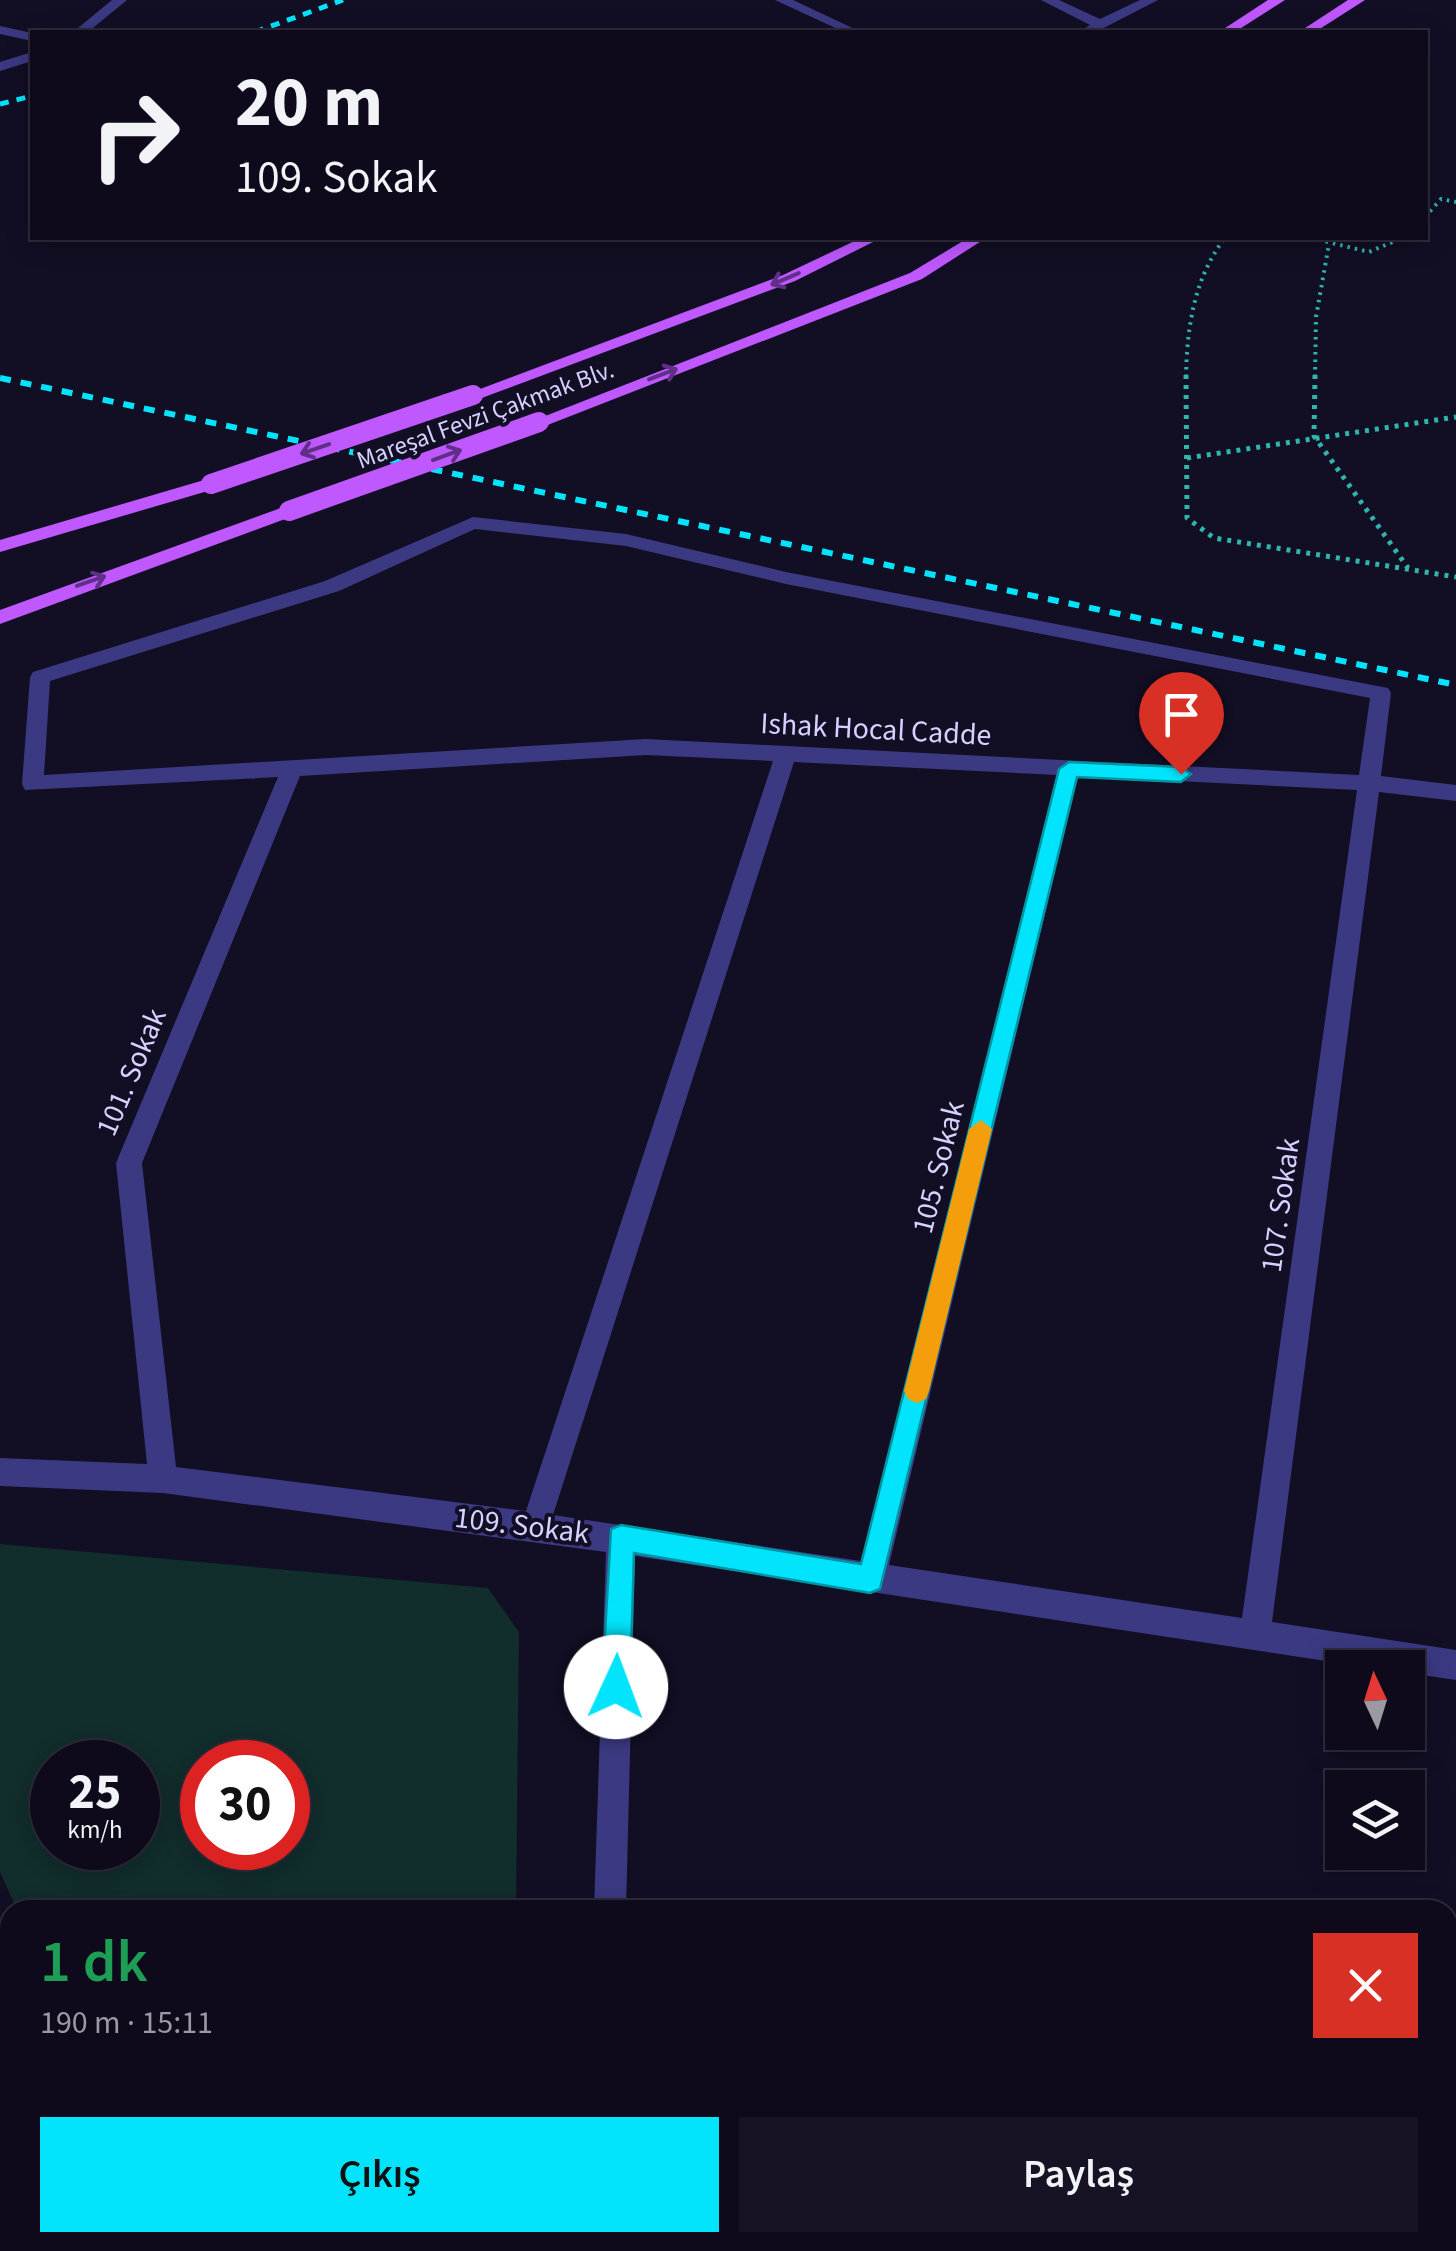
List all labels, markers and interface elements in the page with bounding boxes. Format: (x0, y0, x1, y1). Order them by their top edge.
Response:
text: 20 m (235, 53, 383, 153)
icon: right (70, 70, 200, 200)
text: 109. Sokak (235, 146, 438, 210)
one-way arrow (770, 271, 801, 289)
street label: Mareşal Fevzi Çakmak Blv. (352, 352, 619, 478)
one-way arrow (647, 364, 677, 382)
one-way arrow (300, 441, 331, 459)
one-way arrow (431, 445, 462, 463)
one-way arrow (74, 571, 105, 589)
pin (1139, 672, 1224, 775)
icon: arrive (1154, 687, 1209, 742)
street label: Ishak Hocal Cadde (759, 702, 993, 757)
street label: 101. Sokak (85, 1002, 178, 1143)
street label: 105. Sokak (901, 1096, 976, 1238)
street label: 107. Sokak (1250, 1135, 1311, 1275)
street label: 109. Sokak (452, 1496, 592, 1555)
position arrow (564, 1635, 668, 1739)
north arrow (1325, 1650, 1425, 1750)
map controls (1325, 1650, 1425, 1870)
speed limit sign: 30 (180, 1740, 310, 1870)
text: 25 (69, 1757, 121, 1828)
button: layers (1325, 1770, 1425, 1870)
text: km/h (67, 1812, 123, 1848)
text: 1 dk (40, 1920, 148, 2005)
button: close (1313, 1933, 1418, 2038)
text: 190 m · 15:11 (40, 2000, 213, 2046)
button: Çıkış (40, 2117, 719, 2232)
button: Paylaş (739, 2117, 1418, 2232)

